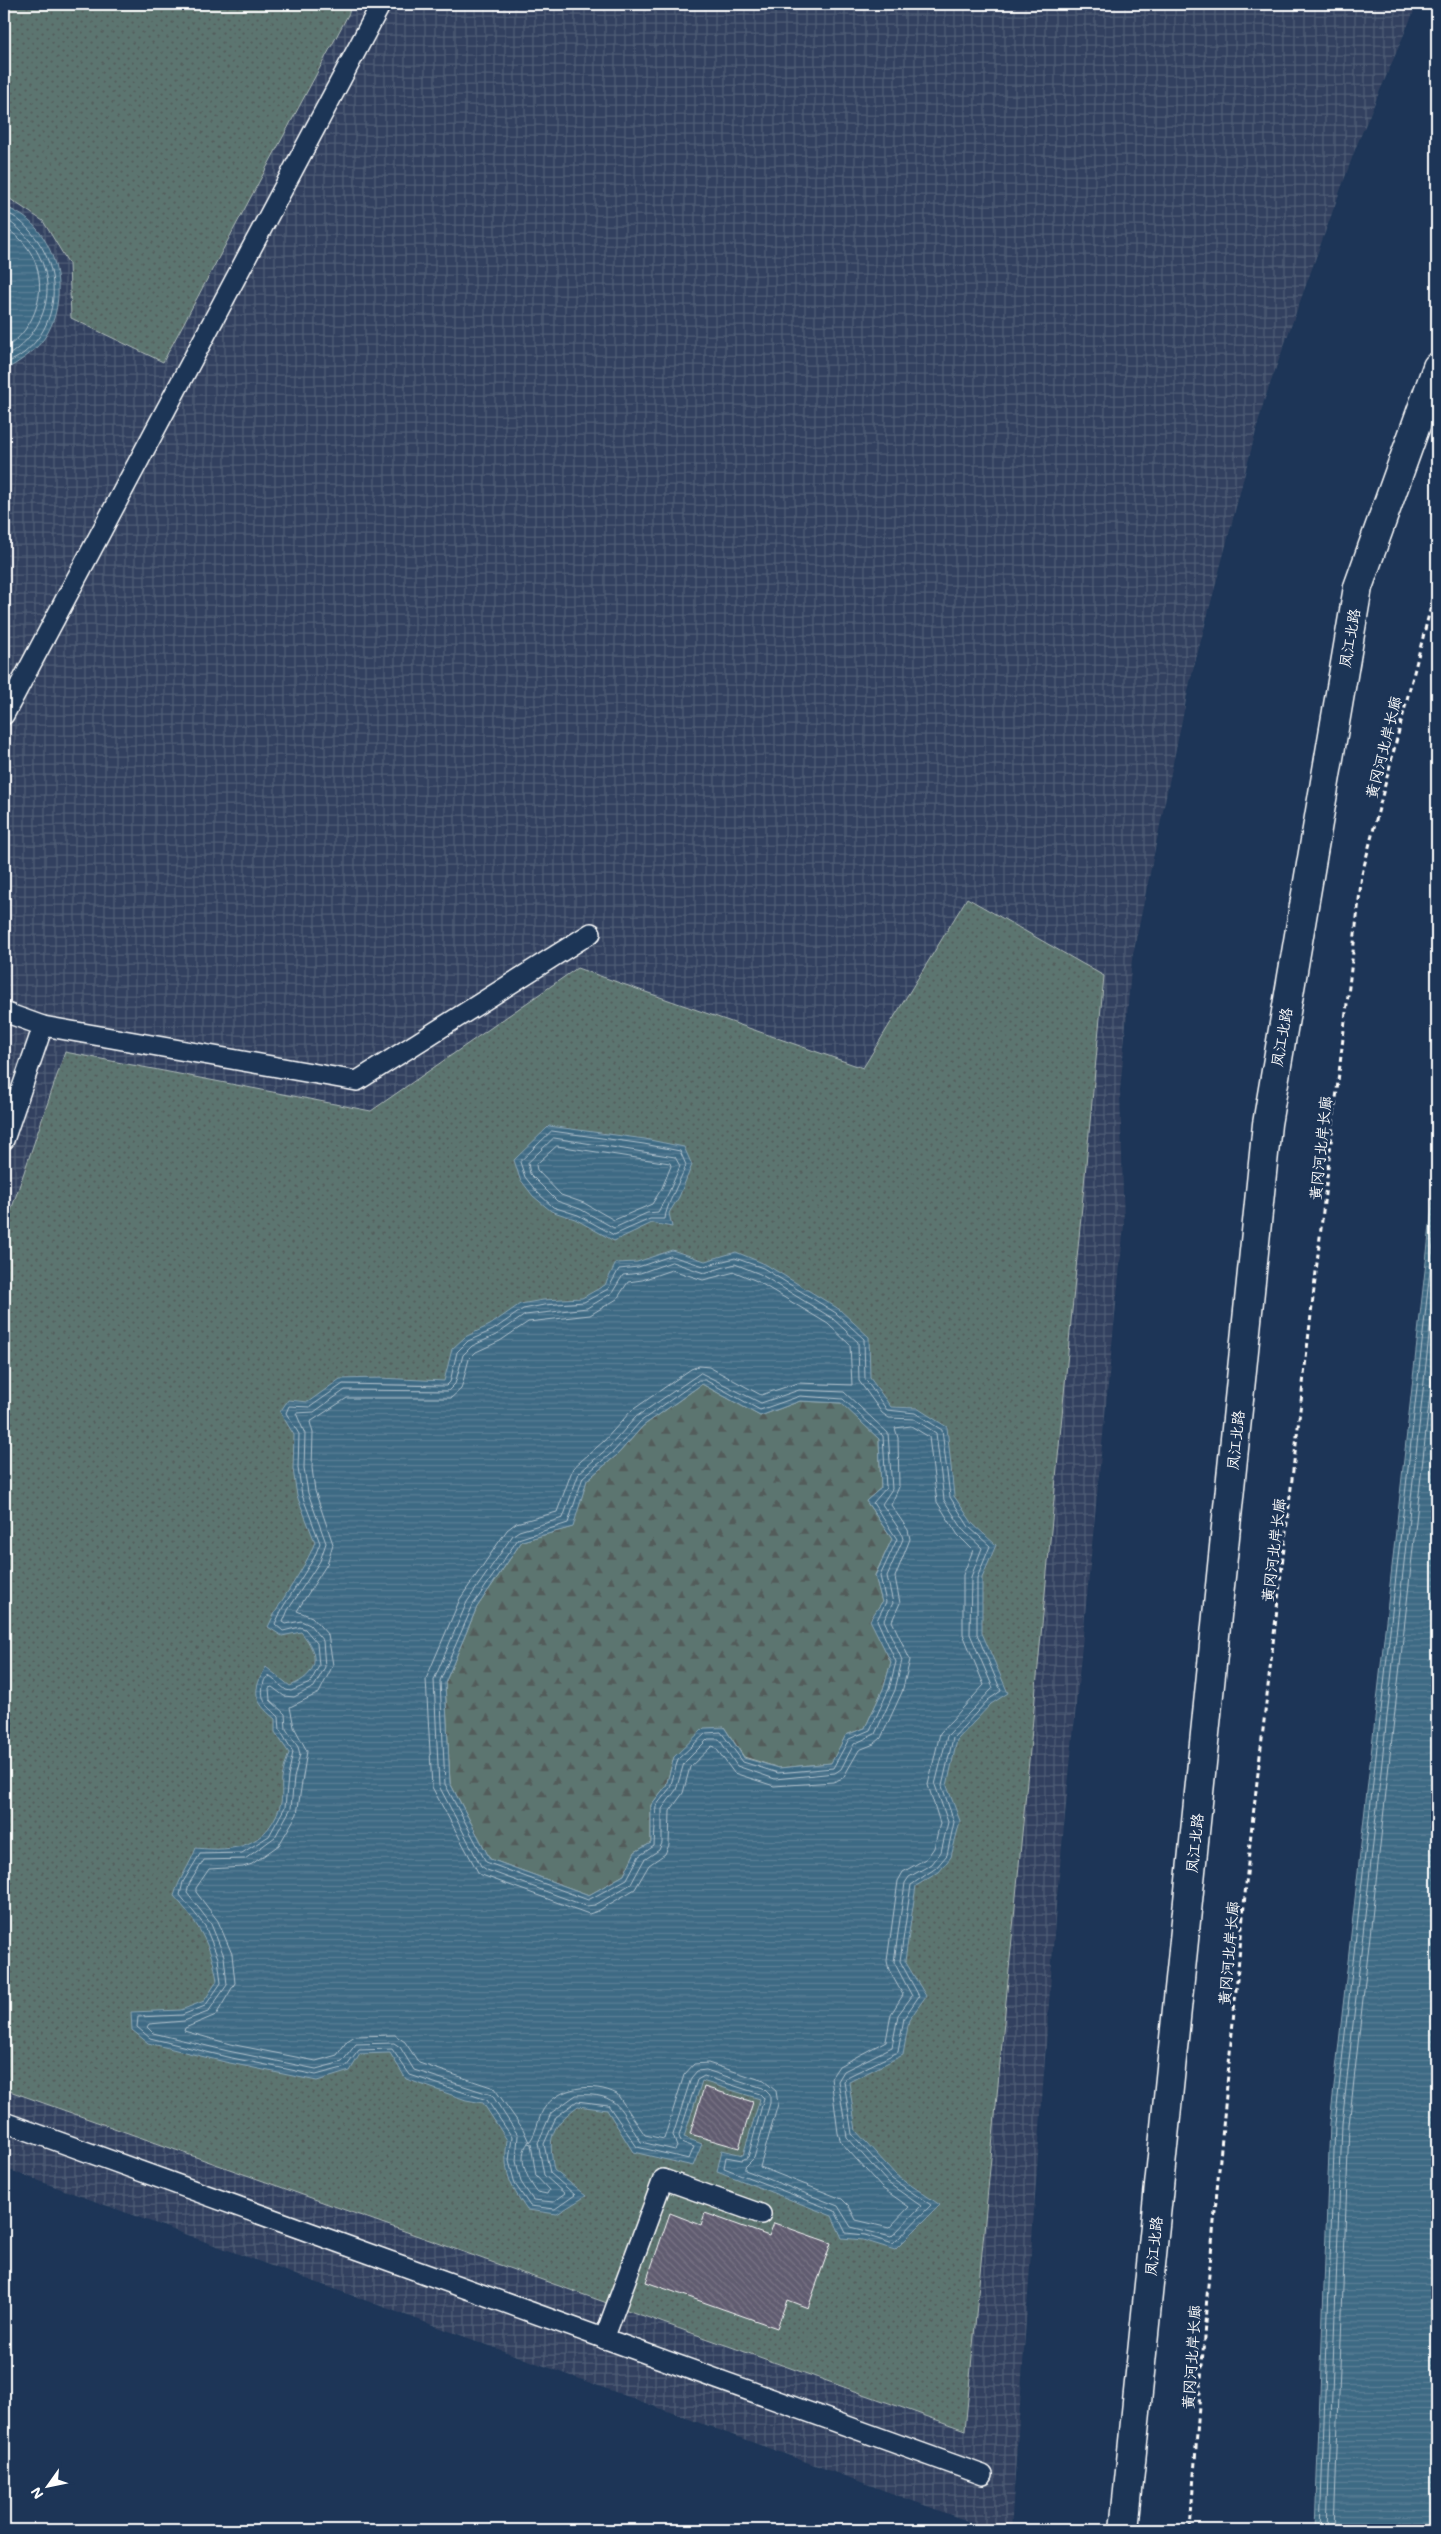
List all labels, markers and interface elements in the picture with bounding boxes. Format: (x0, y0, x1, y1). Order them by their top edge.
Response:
street label: 凤江北路 (1334, 607, 1364, 669)
street label: 黄冈河北岸长廊 (1361, 694, 1405, 800)
street label: 凤江北路 (1266, 1006, 1296, 1068)
street label: 黄冈河北岸长廊 (1305, 1095, 1335, 1201)
street label: 凤江北路 (1222, 1409, 1248, 1471)
street label: 黄冈河北岸长廊 (1257, 1497, 1289, 1603)
street label: 凤江北路 (1181, 1812, 1207, 1874)
street label: 黄冈河北岸长廊 (1213, 1900, 1243, 2006)
street label: 凤江北路 (1140, 2215, 1166, 2277)
street label: 黄冈河北岸长廊 (1177, 2304, 1205, 2410)
north arrow (22, 2462, 72, 2512)
text: N (26, 2484, 48, 2503)

